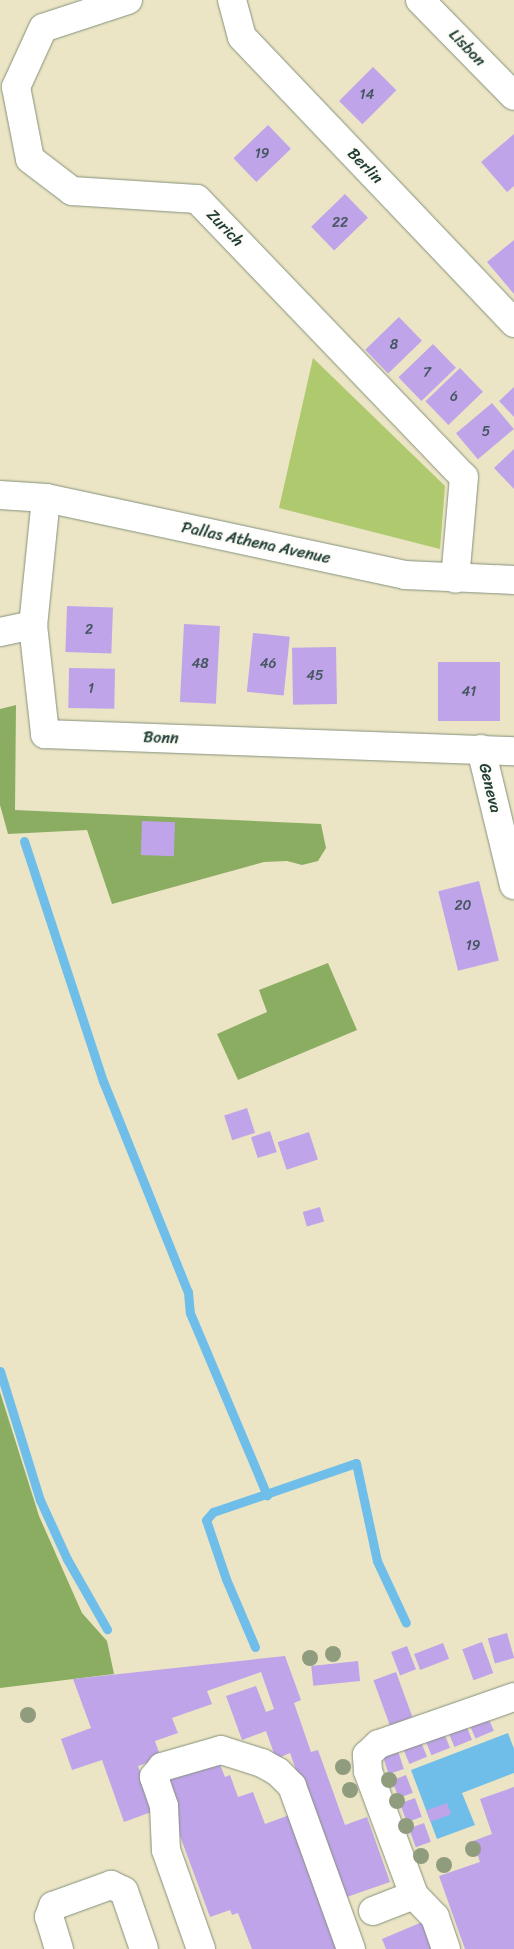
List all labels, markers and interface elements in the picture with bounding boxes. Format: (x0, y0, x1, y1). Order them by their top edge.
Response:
street label: Lisbon (445, 25, 489, 71)
house number: 14 (360, 87, 374, 103)
street label: Berlin (343, 144, 387, 188)
house number: 19 (255, 146, 269, 162)
street label: Zurich (203, 205, 247, 251)
house number: 22 (332, 215, 348, 231)
house number: 8 (390, 337, 398, 353)
house number: 7 (423, 365, 431, 381)
house number: 6 (450, 389, 458, 405)
house number: 5 (482, 424, 490, 440)
street label: Pallas Athena Avenue (180, 518, 332, 568)
house number: 2 (85, 622, 93, 638)
house number: 48 (191, 656, 209, 672)
house number: 46 (260, 656, 276, 672)
house number: 45 (306, 668, 324, 684)
house number: 1 (88, 681, 94, 697)
house number: 41 (462, 684, 476, 700)
street label: Bonn (143, 728, 179, 748)
street label: Geneva (475, 761, 505, 815)
house number: 20 (455, 898, 471, 914)
house number: 19 (466, 938, 480, 954)

